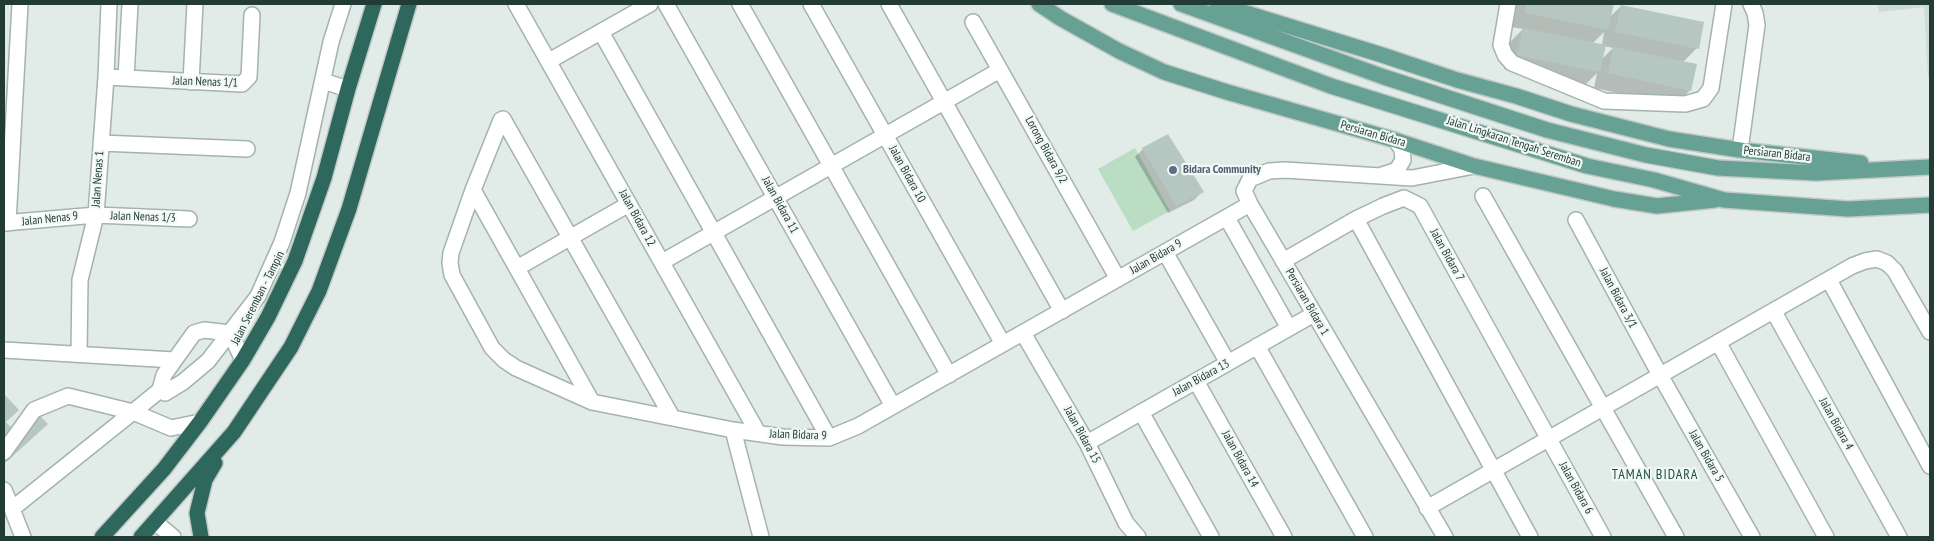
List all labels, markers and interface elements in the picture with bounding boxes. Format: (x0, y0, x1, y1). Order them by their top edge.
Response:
street label: Jalan Nenas 1/1 (172, 74, 238, 90)
street label: Lorong Bidara 9/2 (1022, 114, 1070, 186)
street label: Jalan Lingkaran Tengah Seremban (1445, 114, 1583, 170)
street label: Persiaran Bidara (1339, 118, 1407, 150)
street label: Jalan Bidara 10 (885, 143, 929, 205)
street label: Persiaran Bidara (1743, 143, 1811, 165)
street label: Jalan Nenas 1 (89, 150, 107, 208)
place label: Bidara Community (1183, 163, 1261, 177)
marker: Bidara Community (1167, 164, 1179, 176)
street label: Jalan Bidara 11 (758, 174, 802, 236)
street label: Jalan Bidara 12 (615, 187, 659, 249)
street label: Jalan Nenas 9 (21, 209, 79, 229)
street label: Jalan Nenas 1/3 (110, 209, 176, 225)
street label: Jalan Bidara 7 (1427, 226, 1467, 284)
street label: Jalan Bidara 9 (1128, 236, 1184, 278)
street label: Jalan Seremban - Tampin (228, 249, 288, 347)
street label: Jalan Bidara 3/1 (1596, 265, 1640, 331)
street label: Persiaran Bidara 1 (1282, 266, 1332, 338)
street label: Jalan Bidara 13 (1170, 356, 1232, 400)
street label: Jalan Bidara 4 (1816, 395, 1856, 453)
street label: Jalan Bidara 15 (1060, 404, 1104, 466)
street label: Jalan Bidara 9 (769, 427, 827, 443)
street label: Jalan Bidara 14 (1218, 428, 1262, 490)
street label: Jalan Bidara 5 (1685, 428, 1727, 484)
street label: Jalan Bidara 6 (1556, 459, 1596, 517)
district label: TAMAN BIDARA (1610, 467, 1700, 483)

